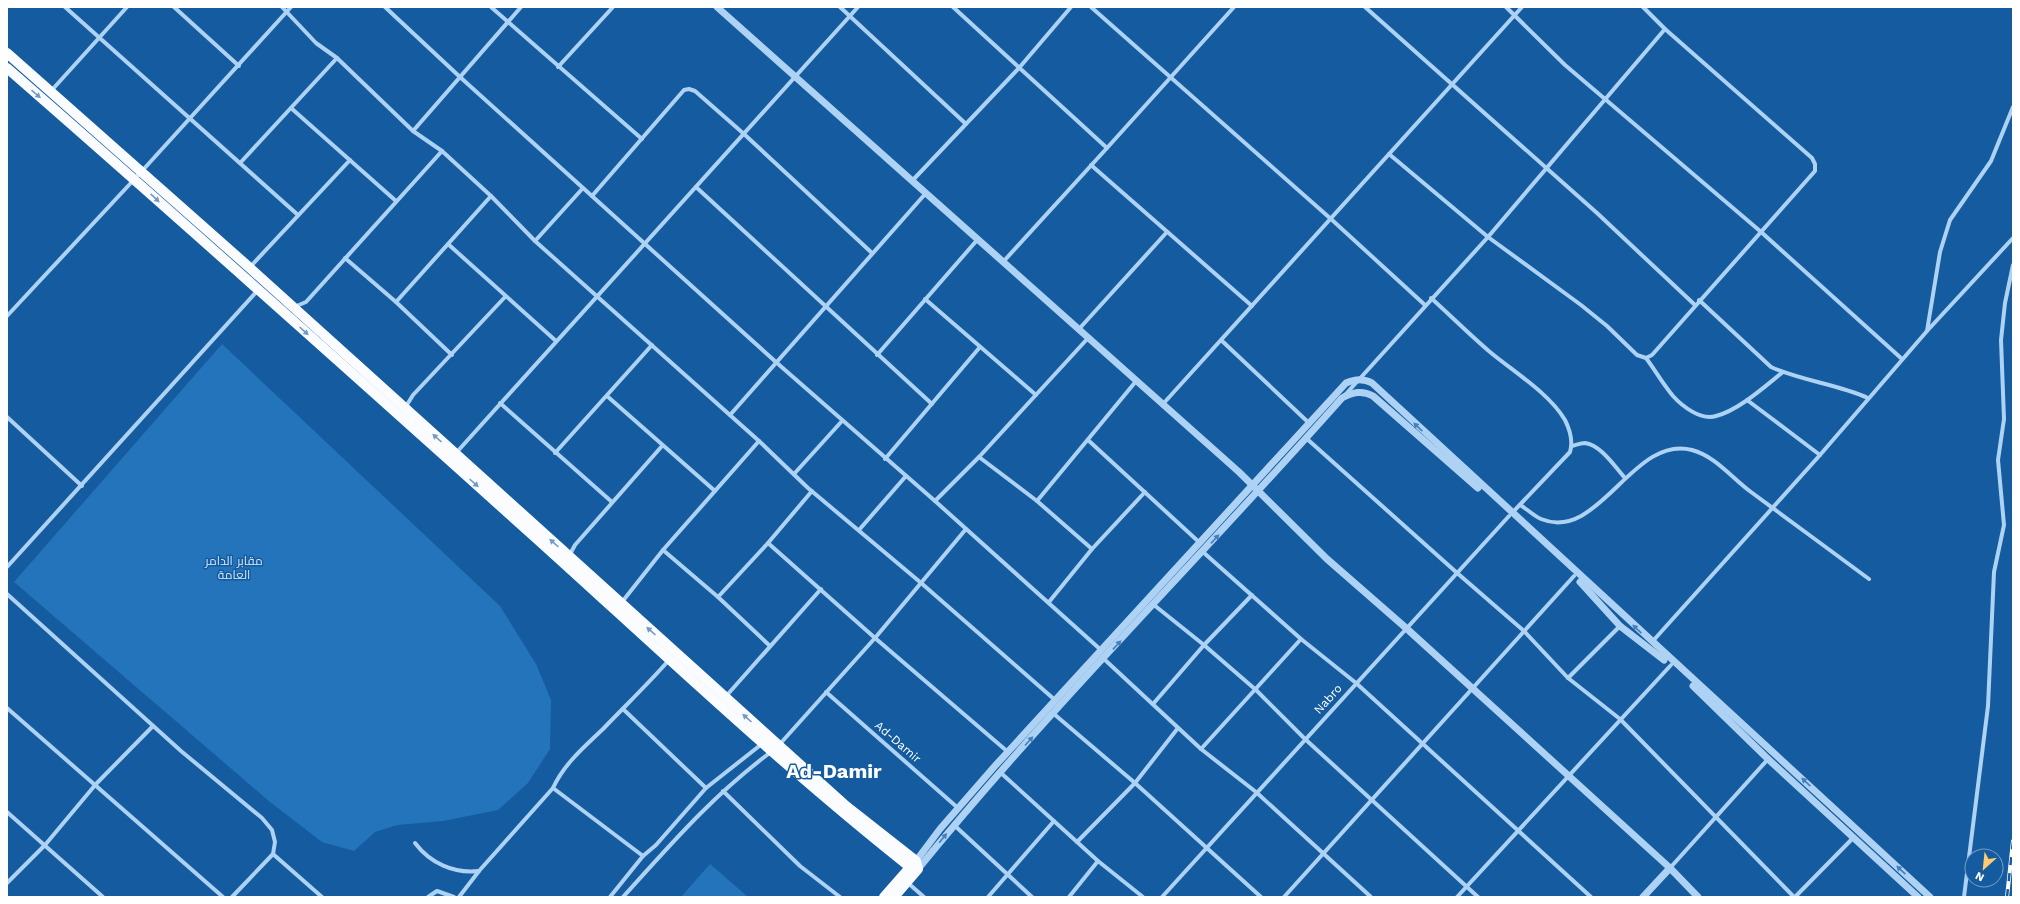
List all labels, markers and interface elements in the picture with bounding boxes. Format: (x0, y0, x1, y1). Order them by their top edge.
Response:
one-way arrow (31, 89, 42, 98)
one-way arrow (150, 193, 160, 203)
one-way arrow (300, 326, 309, 335)
one-way arrow (1413, 422, 1423, 431)
one-way arrow (432, 433, 442, 442)
one-way arrow (470, 478, 479, 487)
one-way arrow (1210, 534, 1219, 545)
one-way arrow (549, 539, 560, 548)
park label: مقابر الدامر العامة (204, 554, 263, 582)
one-way arrow (1632, 624, 1642, 634)
one-way arrow (646, 626, 656, 635)
one-way arrow (1112, 640, 1122, 650)
street label: Nabro (1311, 681, 1345, 717)
one-way arrow (742, 713, 753, 722)
street label: Ad-Damir (872, 718, 924, 766)
one-way arrow (1025, 736, 1034, 747)
district label: Ad-Damir (786, 759, 882, 783)
one-way arrow (1801, 777, 1811, 787)
one-way arrow (939, 833, 948, 844)
north arrow (1964, 848, 2004, 888)
one-way arrow (1896, 866, 1907, 875)
text: N (1973, 869, 1986, 884)

